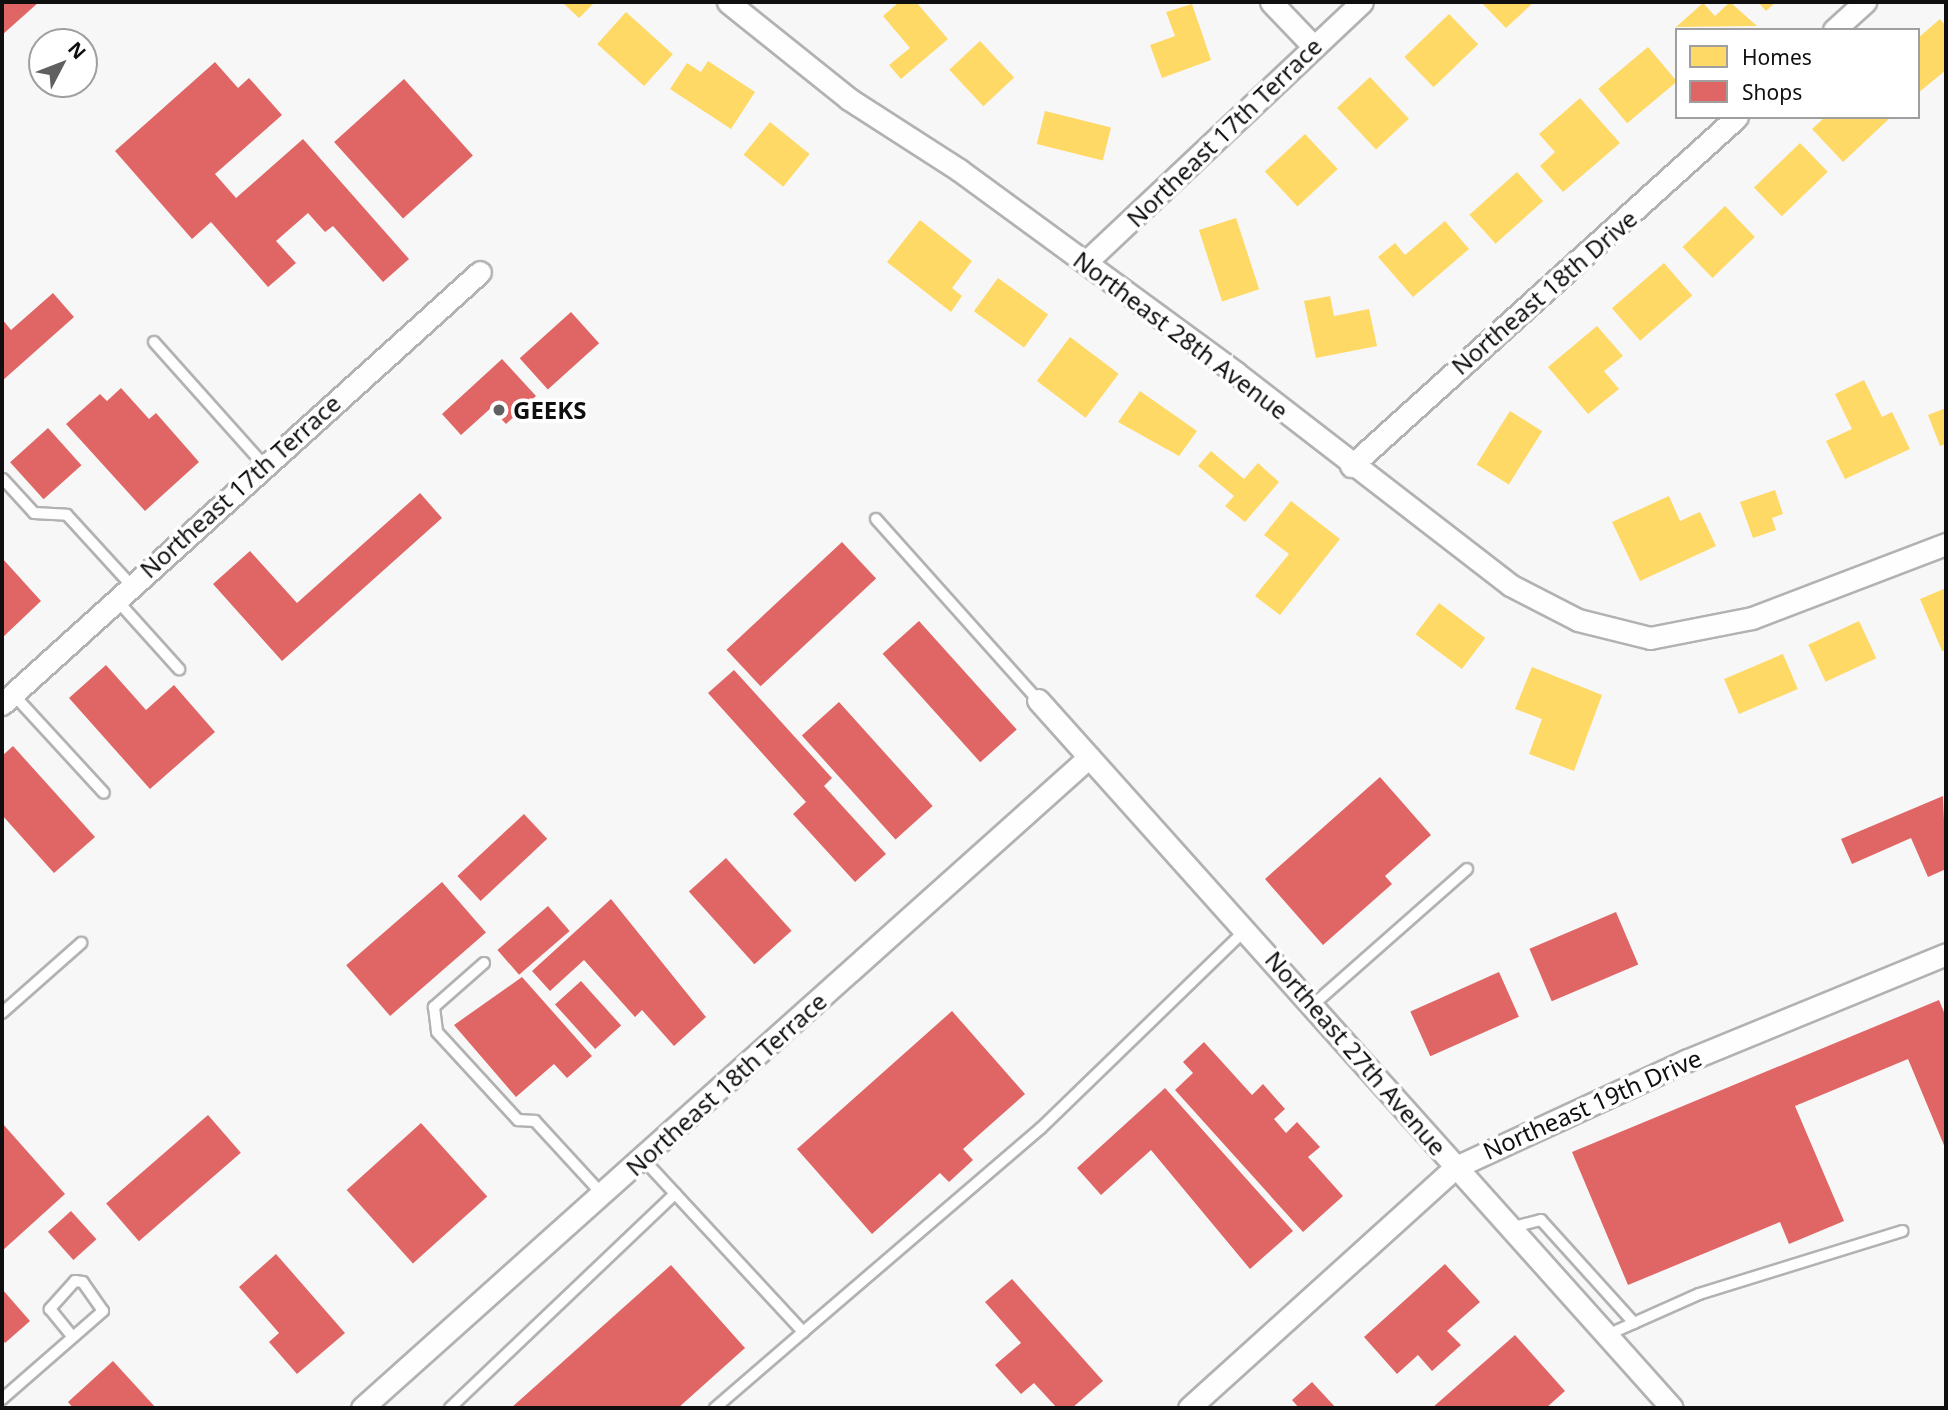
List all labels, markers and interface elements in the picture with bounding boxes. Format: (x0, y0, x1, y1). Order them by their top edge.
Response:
north arrow (28, 28, 98, 98)
legend (1675, 28, 1920, 119)
street label: Northeast 17th Terrace (1121, 31, 1327, 233)
text: N (62, 36, 92, 65)
text: Homes (1742, 43, 1812, 71)
text: Shops (1742, 78, 1802, 106)
street label: Northeast 18th Drive (1445, 204, 1643, 380)
street label: Northeast 28th Avenue (1068, 245, 1294, 425)
street label: Northeast 17th Terrace (134, 388, 346, 584)
place label: GEEKS (513, 396, 586, 424)
marker: GEEKS (491, 402, 507, 418)
street label: Northeast 27th Avenue (1260, 945, 1452, 1161)
street label: Northeast 18th Terrace (620, 986, 832, 1182)
street label: Northeast 19th Drive (1478, 1043, 1706, 1165)

